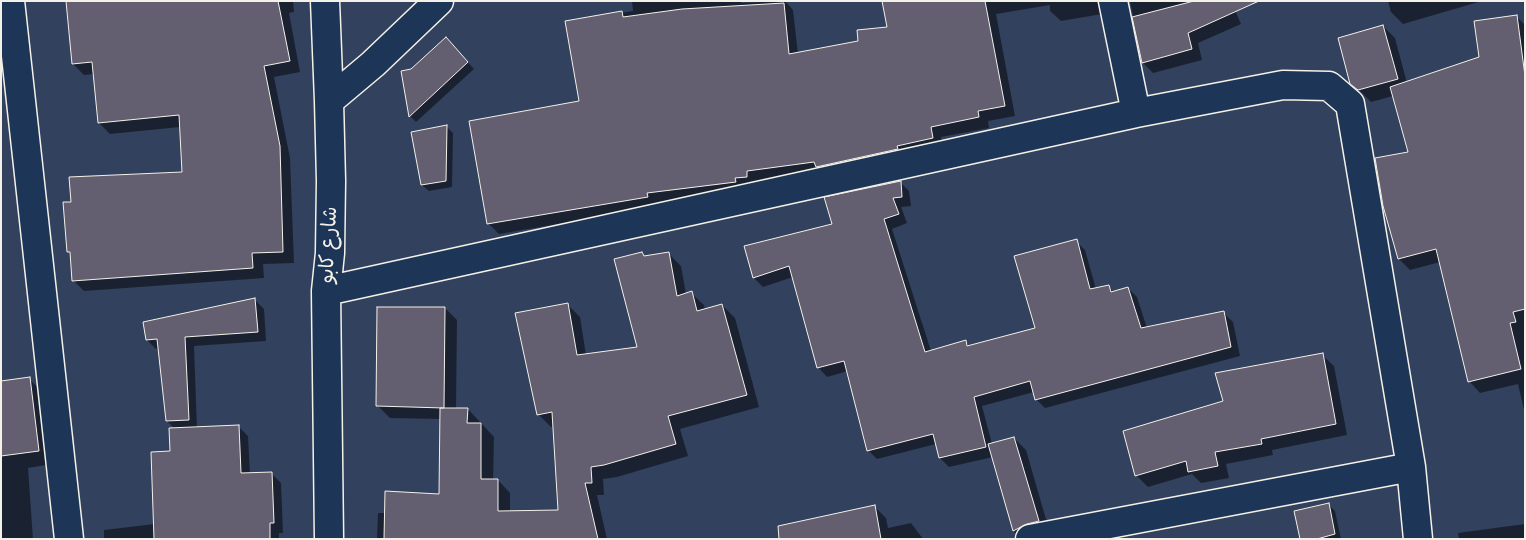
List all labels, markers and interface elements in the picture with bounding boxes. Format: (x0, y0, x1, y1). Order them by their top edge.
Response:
street label: شارع كابو (315, 206, 343, 284)

